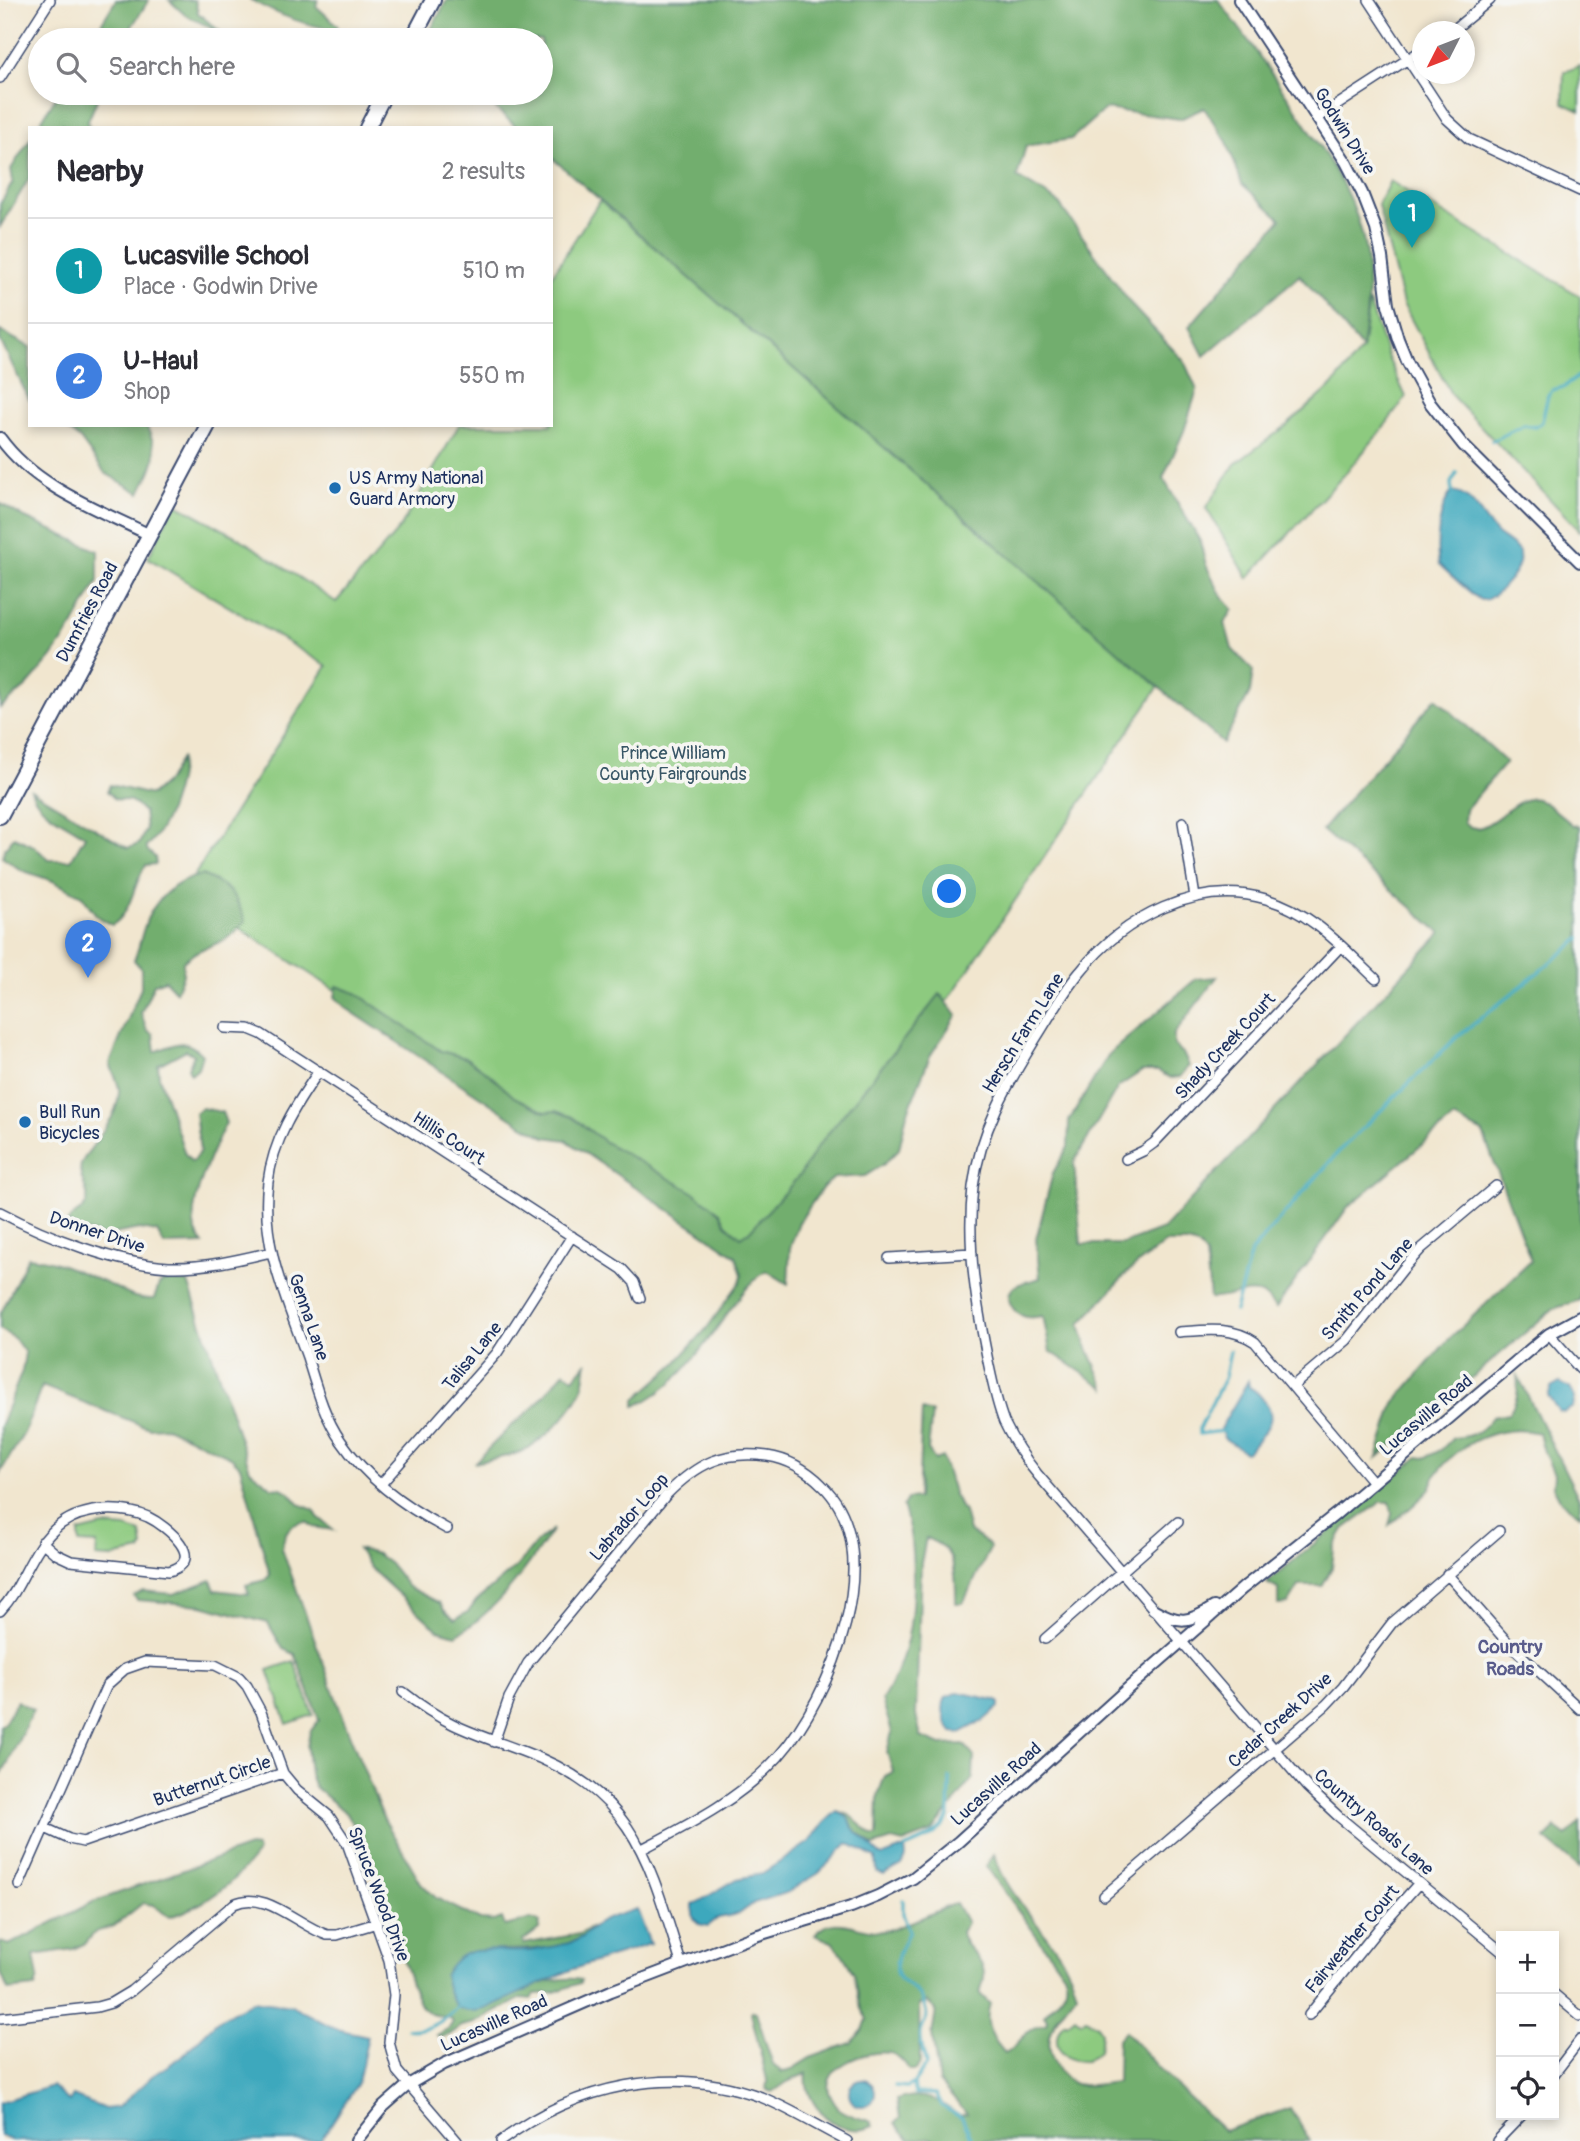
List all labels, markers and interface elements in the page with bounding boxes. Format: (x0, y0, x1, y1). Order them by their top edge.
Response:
north arrow (1412, 21, 1475, 84)
search box (28, 28, 553, 105)
icon: search (52, 48, 90, 86)
text: Search here (108, 51, 235, 83)
street label: Godwin Drive (1309, 84, 1380, 179)
text: Nearby (56, 153, 143, 190)
text: 2 results (442, 157, 525, 186)
pin: 1 (1389, 190, 1435, 248)
text: Lucasville School (123, 240, 310, 272)
text: 1 (75, 256, 84, 285)
text: 510 m (462, 256, 525, 285)
text: Place · Godwin Drive (123, 272, 318, 301)
text: U-Haul (123, 345, 199, 377)
text: 2 (73, 361, 85, 390)
text: 550 m (459, 361, 525, 390)
text: Shop (123, 377, 171, 406)
place label: US Army National Guard Armory (349, 467, 484, 511)
marker: US Army National Guard Armory (327, 480, 343, 496)
street label: Dumfries Road (51, 558, 124, 666)
park label: Prince William County Fairgrounds (599, 742, 747, 786)
your location (932, 874, 966, 908)
pin: 2 (65, 920, 111, 978)
street label: Hersch Farm Lane (977, 969, 1070, 1097)
street label: Shady Creek Court (1170, 988, 1281, 1104)
place label: Bull Run Bicycles (39, 1101, 100, 1145)
street label: Hillis Court (408, 1106, 490, 1171)
marker: Bull Run Bicycles (17, 1114, 33, 1130)
street label: Donner Drive (46, 1206, 147, 1259)
street label: Smith Pond Lane (1316, 1233, 1418, 1345)
street label: Genna Lane (283, 1271, 334, 1364)
street label: Talisa Lane (438, 1317, 507, 1395)
street label: Lucasville Road (1375, 1370, 1478, 1461)
street label: Labrador Loop (585, 1469, 674, 1566)
district label: Country Roads (1478, 1635, 1543, 1681)
street label: Cedar Creek Drive (1223, 1667, 1337, 1773)
street label: Lucasville Road (946, 1737, 1047, 1831)
street label: Butternut Circle (151, 1751, 274, 1812)
street label: Country Roads Lane (1309, 1764, 1438, 1881)
street label: Spruce Wood Drive (342, 1824, 415, 1965)
street label: Fairweather Court (1300, 1880, 1405, 1998)
map controls (1496, 1931, 1559, 2120)
button: + (1496, 1931, 1559, 1994)
street label: Lucasville Road (437, 1990, 551, 2057)
button: − (1496, 1994, 1559, 2057)
button: locate (1496, 2057, 1559, 2120)

